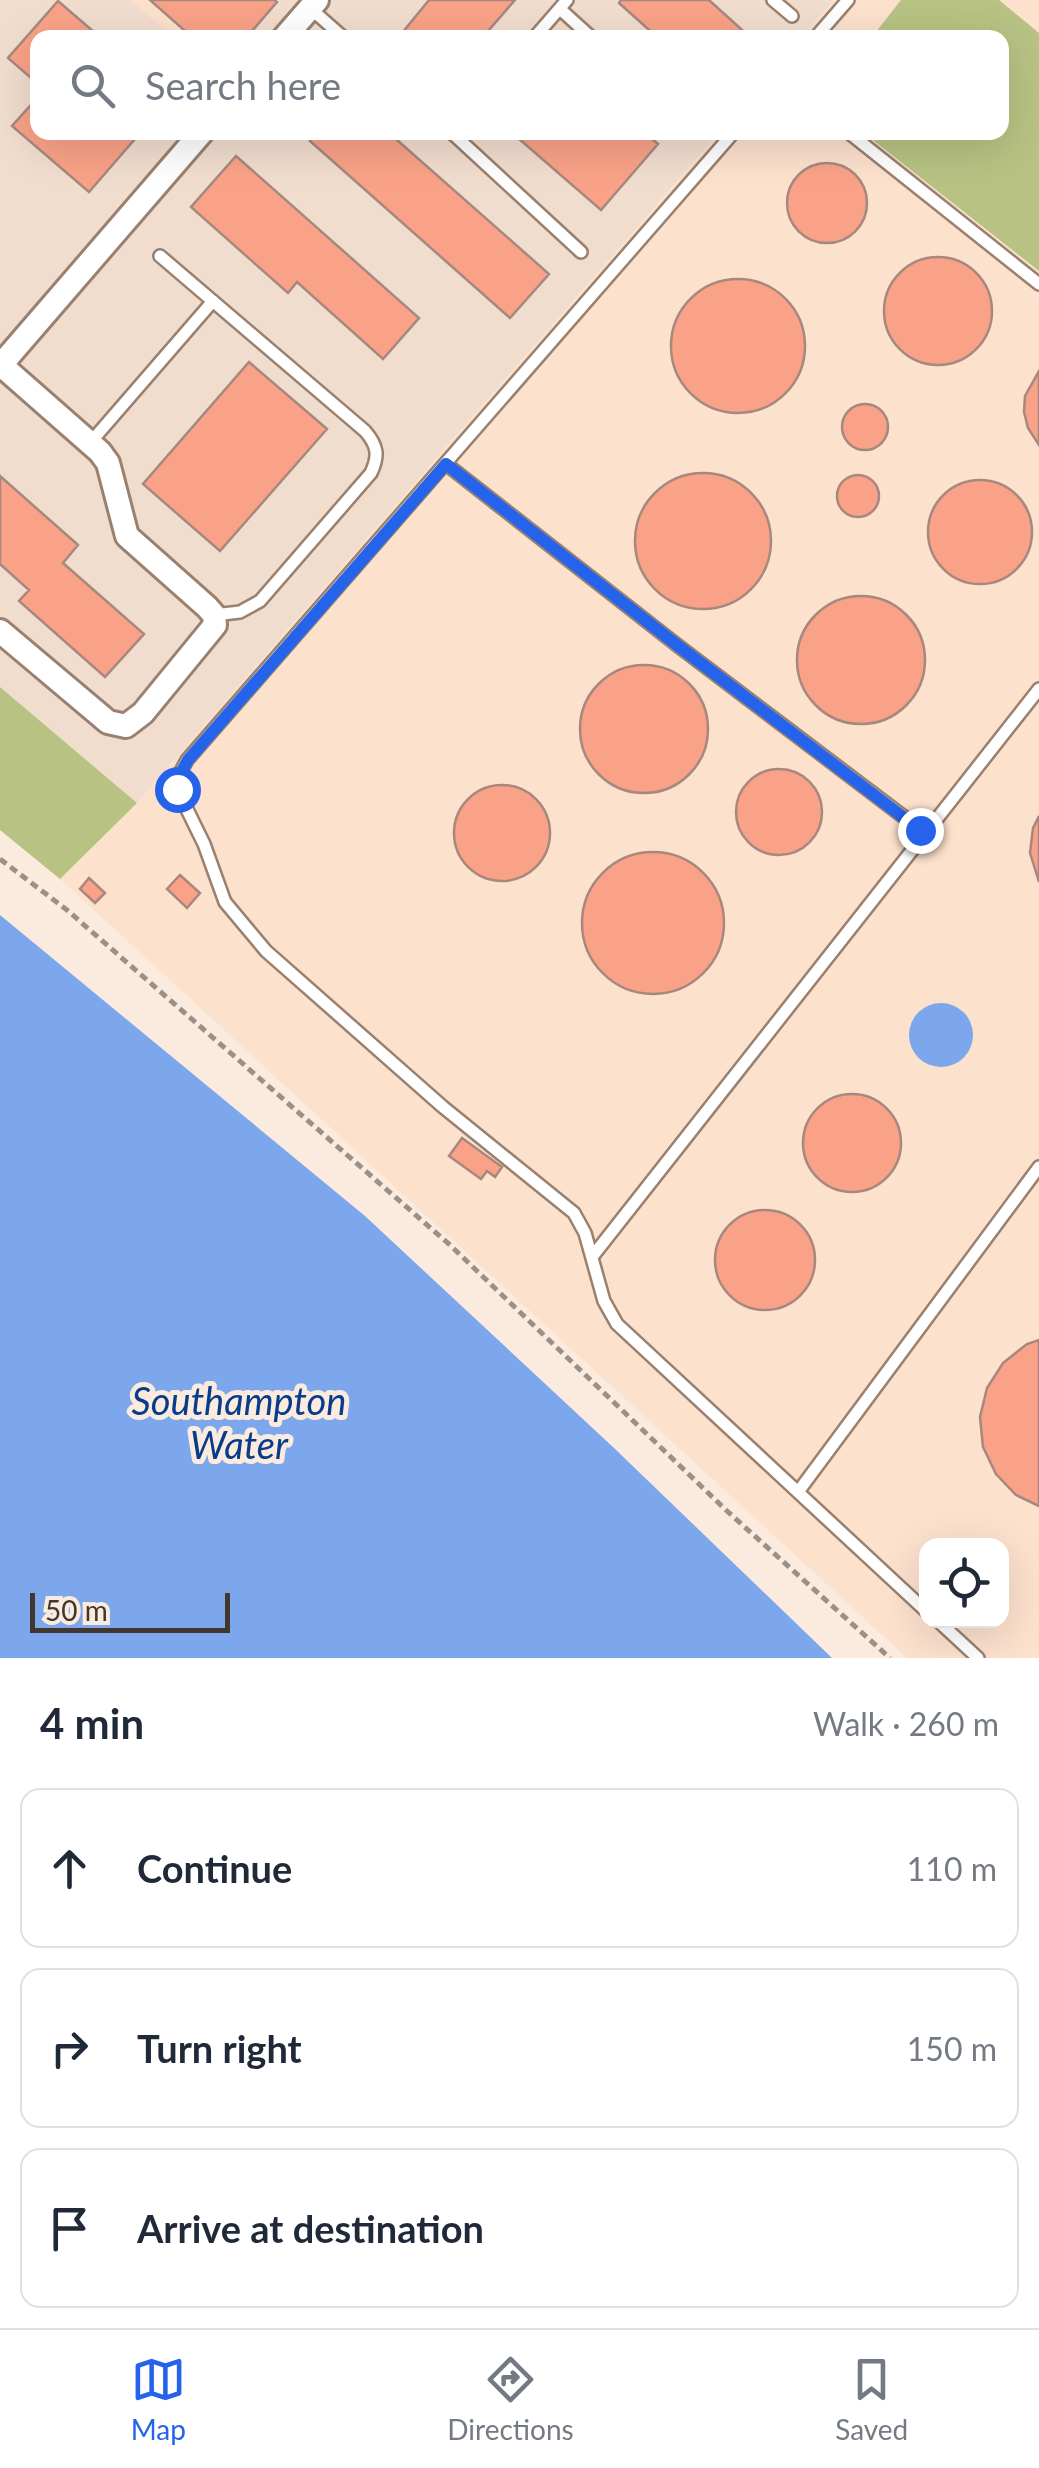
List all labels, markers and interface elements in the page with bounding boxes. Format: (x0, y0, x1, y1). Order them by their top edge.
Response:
search box (30, 30, 1009, 140)
icon: search (65, 58, 120, 113)
text: Search here (145, 62, 341, 108)
route start (155, 767, 201, 813)
route end (898, 808, 944, 854)
water label: Southampton Water (132, 1377, 346, 1467)
map controls (919, 1538, 1009, 1628)
button: locate (919, 1538, 1009, 1628)
scale bar (30, 1588, 230, 1632)
text: 50 m (45, 1593, 108, 1627)
text: 4 min (40, 1698, 144, 1748)
text: Walk · 260 m (813, 1704, 999, 1743)
icon: ahead (42, 1841, 97, 1896)
text: Continue (137, 1845, 292, 1891)
text: 110 m (907, 1849, 997, 1888)
icon: right (42, 2021, 97, 2076)
text: Turn right (137, 2025, 302, 2071)
text: 150 m (907, 2029, 997, 2068)
icon: arrive (42, 2201, 97, 2256)
text: Arrive at destination (137, 2205, 484, 2251)
tab: Map (131, 2352, 186, 2446)
tab: Directions (447, 2352, 574, 2446)
tab: Saved (835, 2352, 908, 2446)

